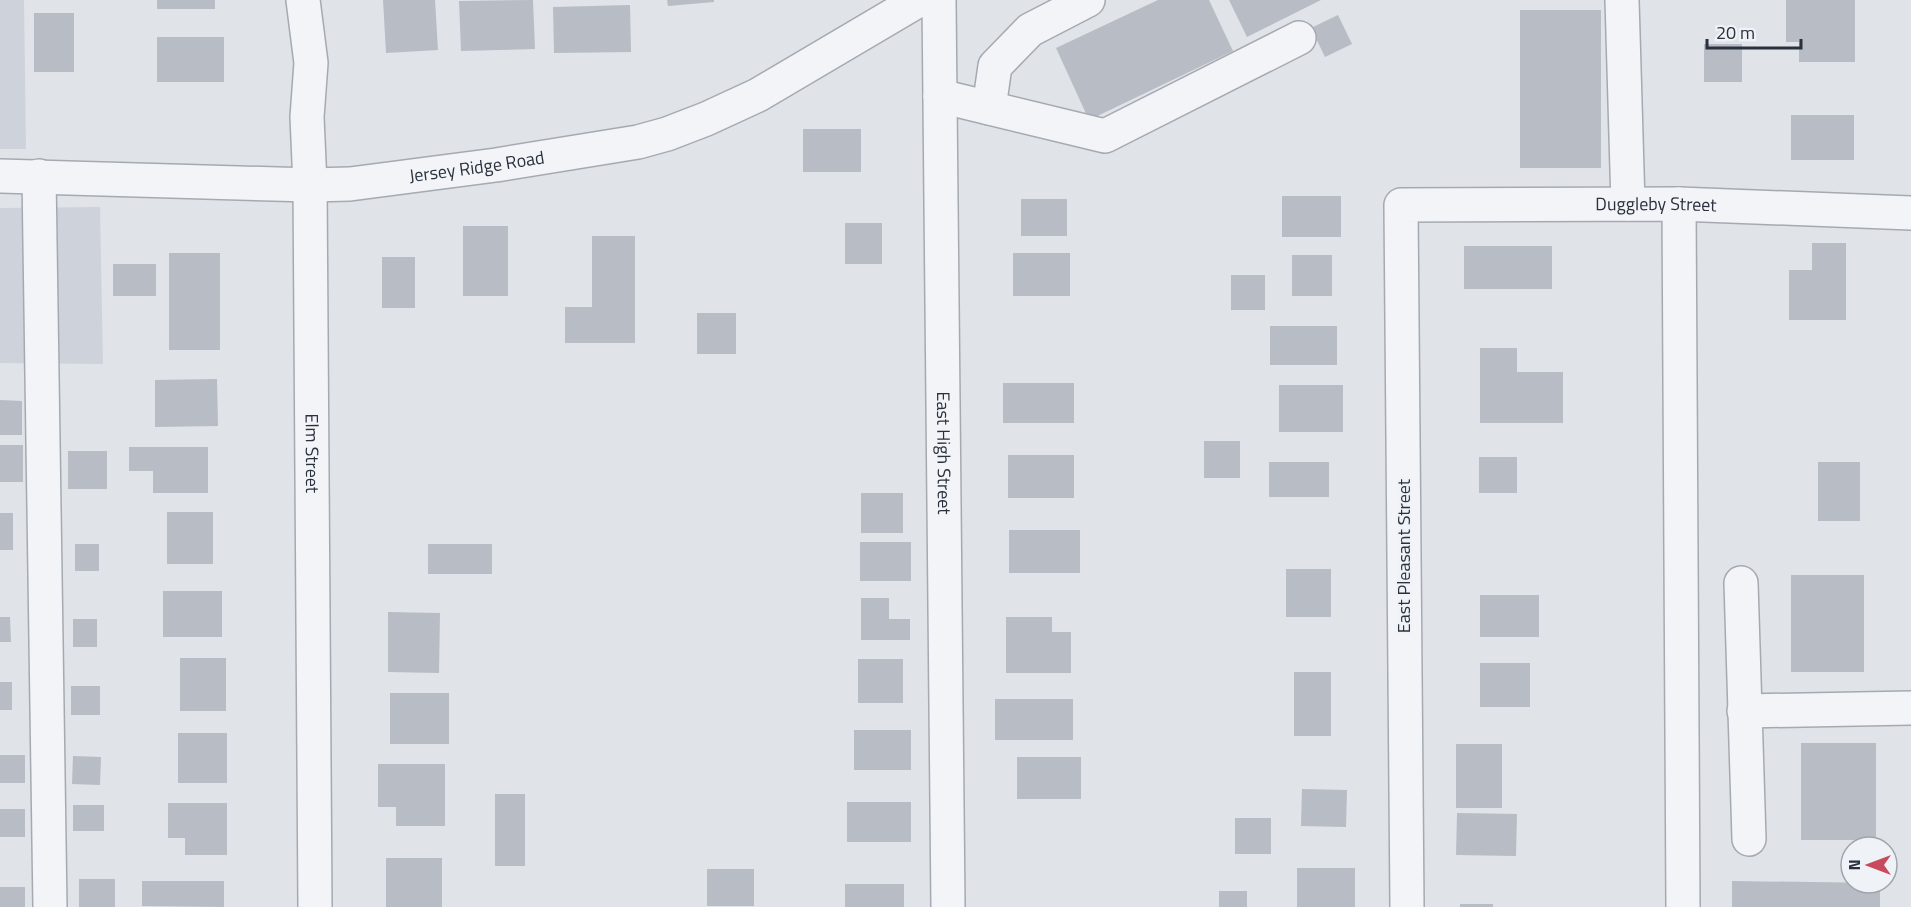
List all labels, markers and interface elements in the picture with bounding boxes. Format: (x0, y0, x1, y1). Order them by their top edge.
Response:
scale bar (1707, 12, 1802, 50)
text: 20 m (1716, 19, 1755, 46)
street label: Jersey Ridge Road (407, 143, 546, 189)
street label: Duggleby Street (1595, 190, 1718, 218)
street label: East High Street (930, 391, 958, 515)
street label: Elm Street (299, 413, 326, 494)
street label: East Pleasant Street (1390, 478, 1417, 633)
north arrow (1839, 835, 1899, 895)
text: N (1842, 859, 1866, 871)

